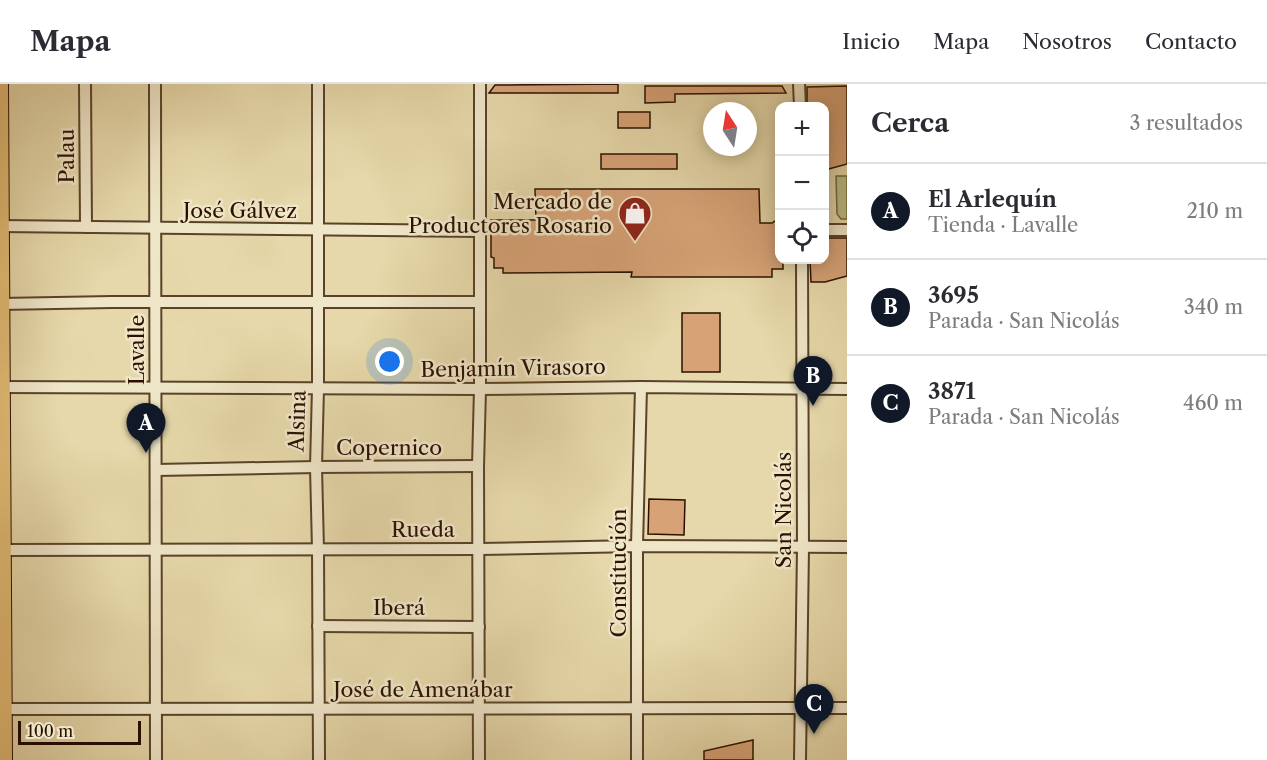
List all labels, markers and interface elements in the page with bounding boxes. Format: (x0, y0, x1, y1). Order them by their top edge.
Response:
text: Mapa (30, 24, 111, 58)
text: Inicio (842, 29, 900, 54)
text: Mapa (933, 29, 989, 54)
text: Nosotros (1022, 29, 1112, 54)
text: Contacto (1145, 29, 1237, 54)
north arrow (703, 102, 757, 156)
map controls (775, 102, 829, 264)
button: + (775, 102, 829, 156)
text: Cerca (871, 107, 949, 139)
text: 3 resultados (1130, 111, 1243, 135)
street label: Palau (54, 128, 79, 183)
button: − (775, 156, 829, 210)
text: El Arlequín (928, 186, 1057, 213)
place label: Mercado de Productores Rosario (408, 189, 612, 238)
shop icon: Mercado de Productores Rosario (617, 195, 653, 242)
street label: José Gálvez (180, 198, 297, 223)
text: A (883, 199, 898, 223)
text: 210 m (1186, 199, 1243, 223)
button: locate (775, 210, 829, 264)
text: Tienda · Lavalle (928, 213, 1078, 237)
text: 3695 (928, 282, 979, 309)
text: B (883, 295, 898, 319)
text: 340 m (1184, 295, 1243, 319)
text: Parada · San Nicolás (928, 309, 1120, 333)
street label: Lavalle (124, 315, 149, 385)
your location (375, 347, 404, 376)
street label: Benjamín Virasoro (420, 354, 606, 382)
pin: B (794, 356, 832, 406)
text: 3871 (928, 378, 975, 405)
street label: Alsina (283, 389, 311, 453)
text: C (882, 391, 899, 415)
text: 460 m (1183, 391, 1243, 415)
pin: A (126, 404, 166, 453)
text: Parada · San Nicolás (928, 405, 1120, 429)
street label: Copernico (336, 435, 442, 460)
street label: San Nicolás (771, 452, 796, 568)
street label: Constitución (606, 509, 631, 637)
street label: Rueda (391, 517, 456, 542)
street label: Iberá (373, 595, 426, 620)
street label: José de Amenábar (330, 677, 513, 702)
pin: C (794, 684, 834, 734)
scale bar (18, 718, 141, 746)
text: 100 m (27, 721, 73, 741)

